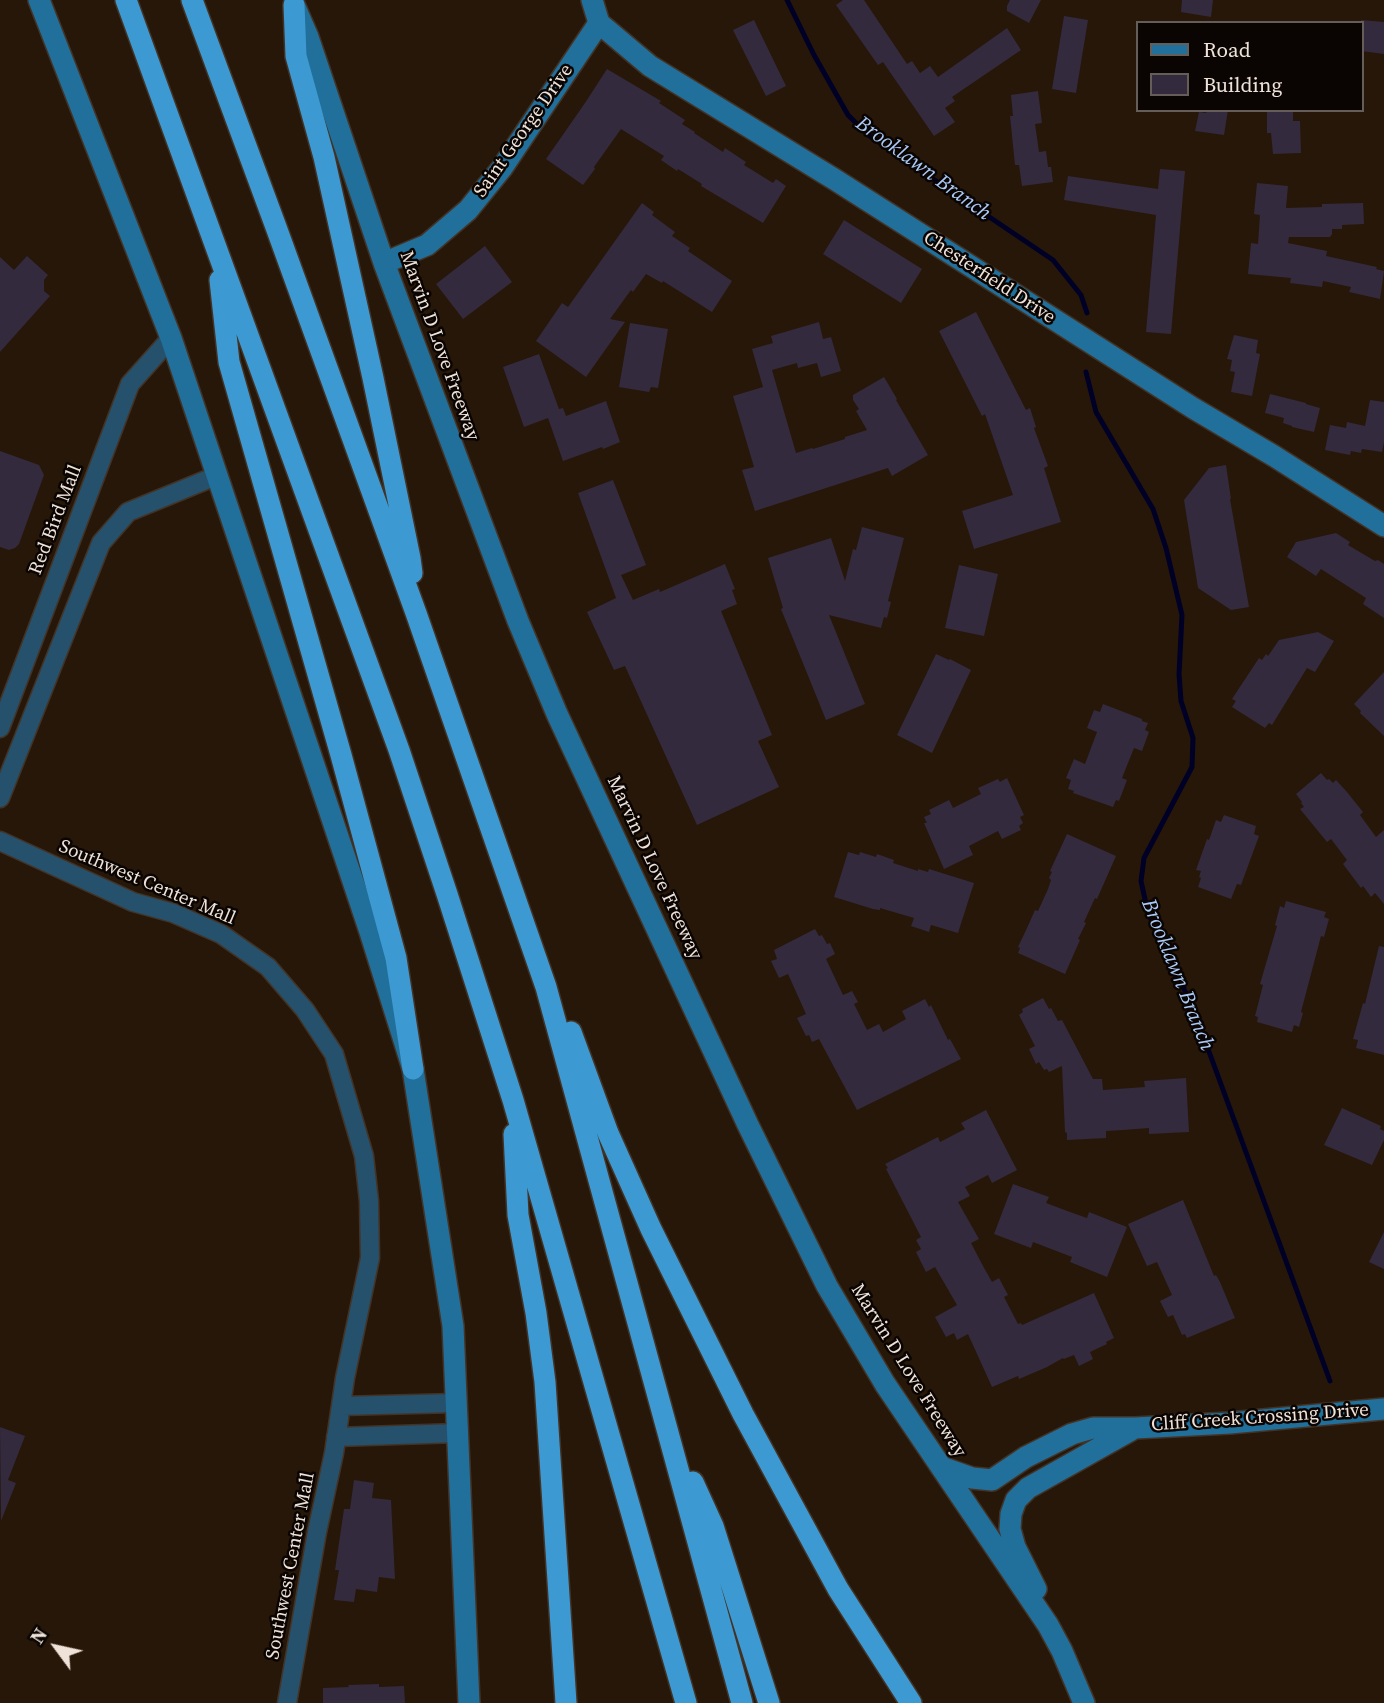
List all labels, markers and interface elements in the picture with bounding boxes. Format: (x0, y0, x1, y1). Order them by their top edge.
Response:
legend (1136, 21, 1363, 112)
text: Road (1203, 35, 1251, 64)
street label: Saint George Drive (469, 60, 579, 202)
text: Building (1203, 70, 1282, 99)
water label: Brooklawn Branch (850, 111, 996, 227)
street label: Chesterfield Drive (919, 227, 1059, 329)
street label: Marvin D Love Freeway (394, 248, 484, 444)
street label: Red Bird Mall (25, 462, 87, 578)
street label: Marvin D Love Freeway (601, 773, 707, 963)
street label: Southwest Center Mall (55, 835, 239, 931)
water label: Brooklawn Branch (1135, 896, 1219, 1054)
street label: Marvin D Love Freeway (845, 1280, 971, 1462)
street label: Cliff Creek Crossing Drive (1150, 1399, 1370, 1437)
street label: Southwest Center Mall (262, 1471, 320, 1661)
north arrow (21, 1612, 91, 1682)
text: N (24, 1623, 53, 1648)

